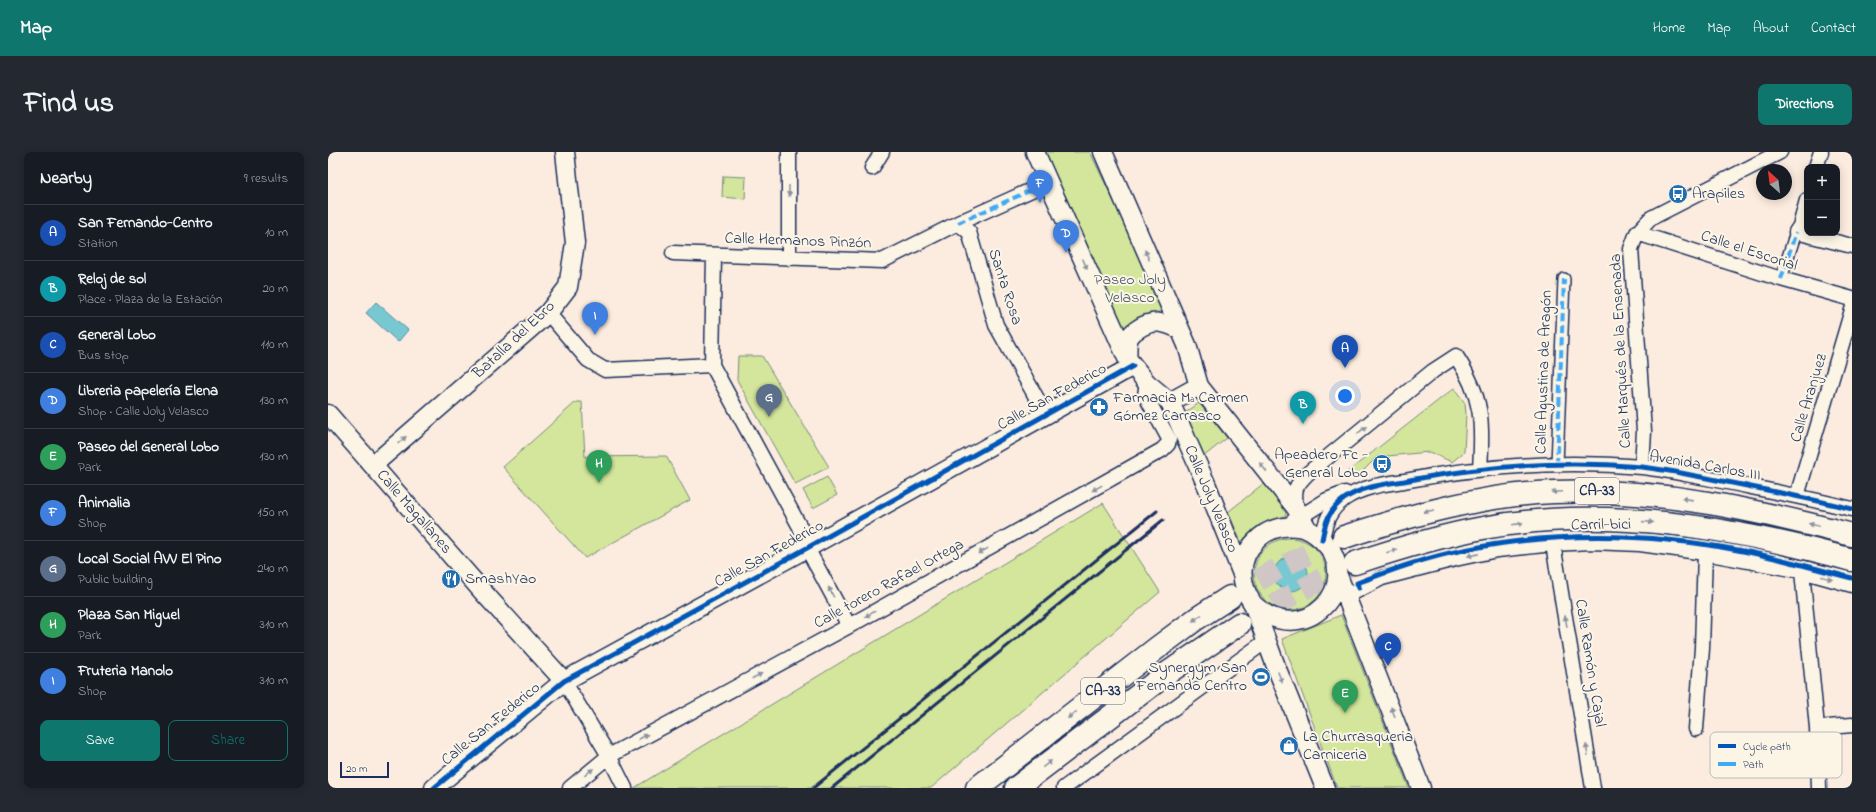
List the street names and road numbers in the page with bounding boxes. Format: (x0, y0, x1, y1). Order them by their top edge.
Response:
street label: Calle el Escorial (1698, 224, 1801, 278)
street label: Calle Hermanos Pinzón (724, 226, 872, 256)
street label: Santa Rosa (981, 246, 1029, 328)
street label: Calle Marqués de la Ensenada (1604, 253, 1638, 449)
street label: Calle Agustina de Aragón (1529, 289, 1559, 454)
street label: Batalla del Ebro (466, 295, 561, 386)
street label: Calle Aranjuez (1784, 350, 1834, 445)
street label: Calle San Federico (993, 357, 1111, 437)
street label: Calle Joly Velasco (1178, 441, 1244, 557)
street label: Avenida Carlos III (1647, 444, 1763, 488)
street label: Calle Magallanes (370, 464, 458, 560)
road number: CA-33 (1575, 478, 1619, 504)
street label: Carril-bici (1571, 512, 1631, 538)
street label: Calle San Federico (710, 514, 828, 594)
street label: Calle torero Rafael Ortega (810, 533, 968, 635)
street label: Calle Ramón y Cajal (1568, 597, 1612, 729)
street label: Calle San Federico (436, 676, 546, 772)
road number: CA-33 (1081, 678, 1125, 704)

